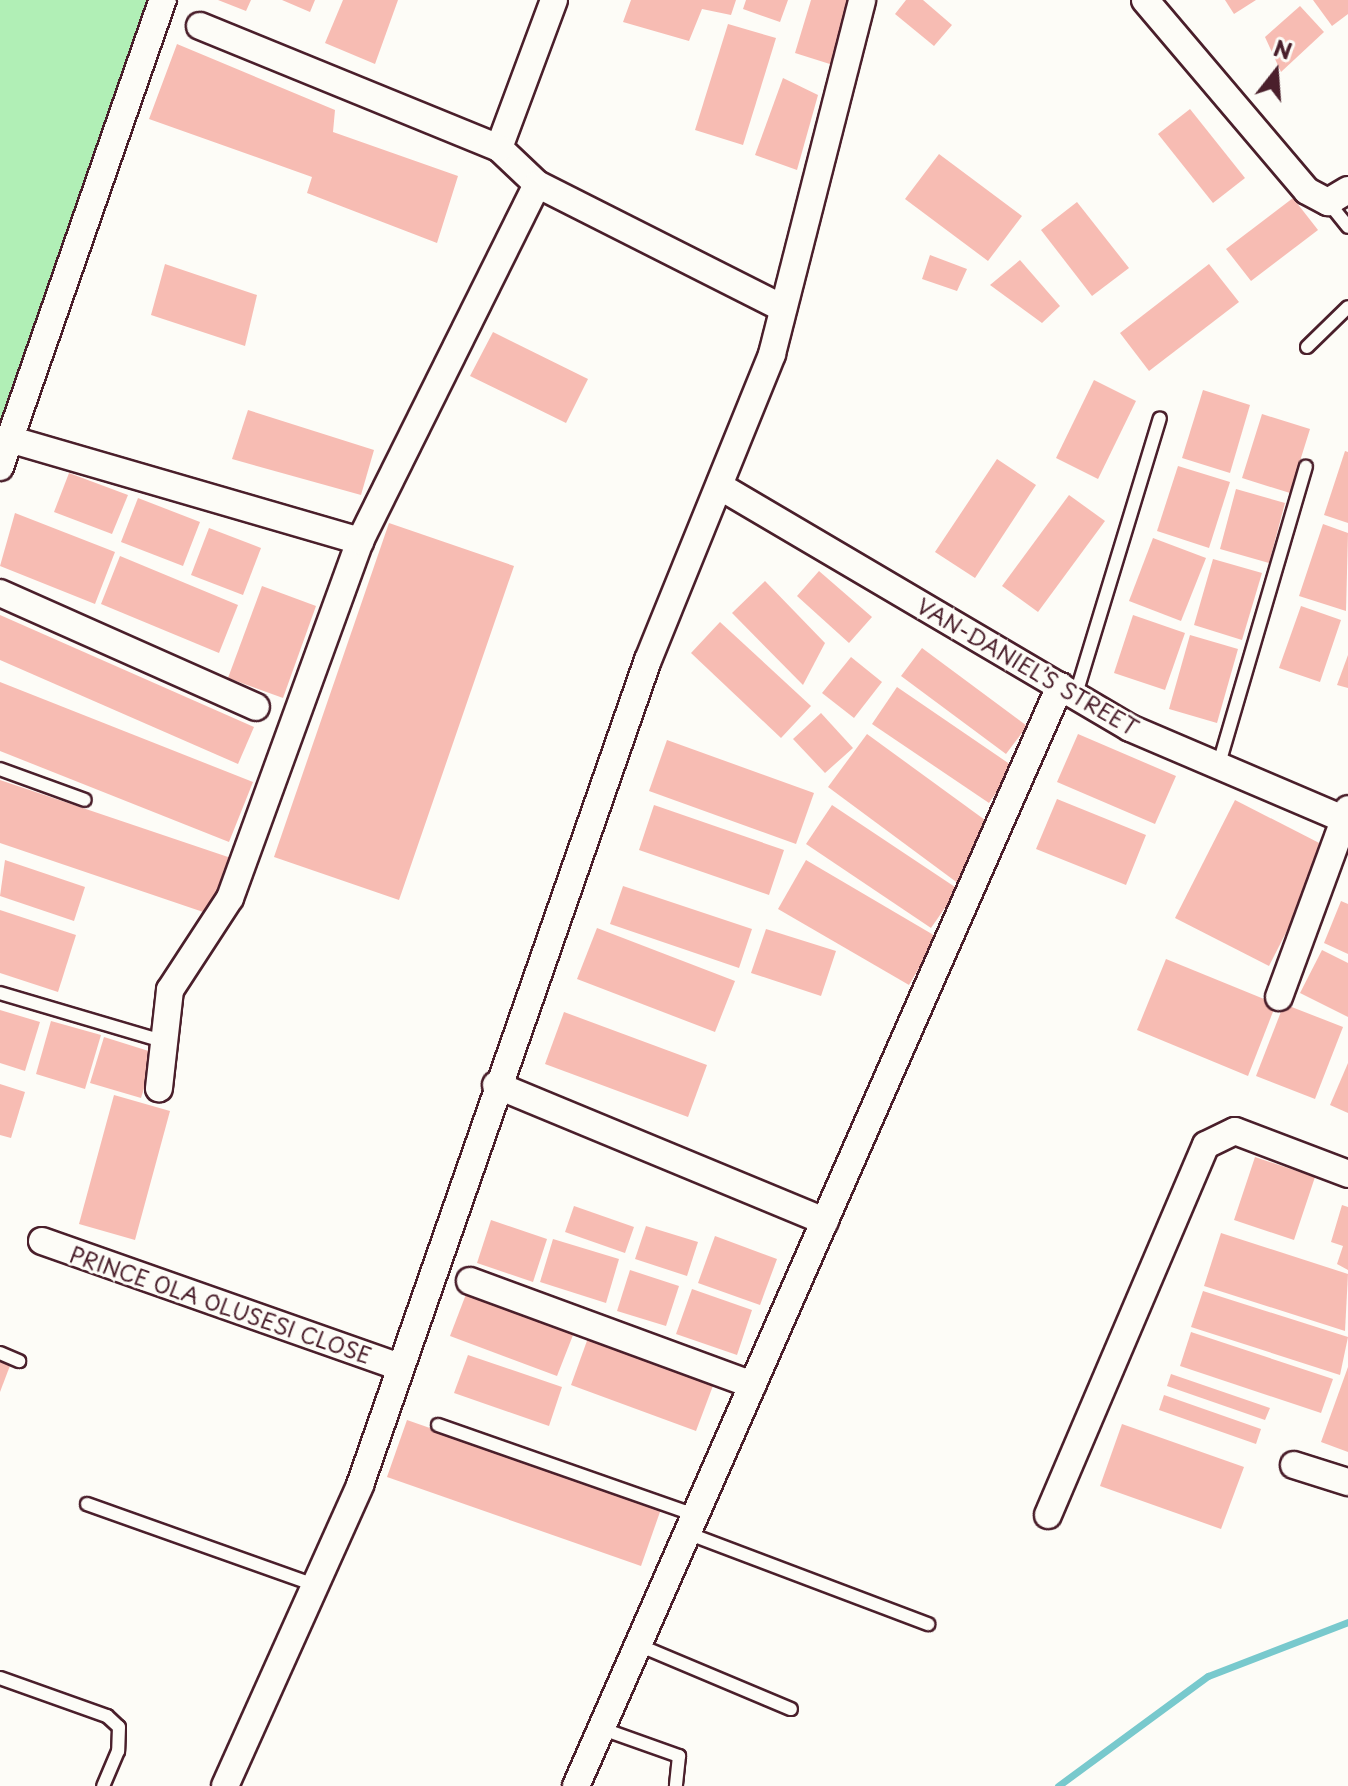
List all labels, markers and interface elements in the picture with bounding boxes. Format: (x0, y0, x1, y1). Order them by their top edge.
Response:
text: N (1270, 30, 1296, 67)
north arrow (1236, 32, 1316, 112)
street label: VAN-DANIEL’S STREET (912, 591, 1144, 741)
street label: PRINCE OLA OLUSESI CLOSE (66, 1240, 376, 1368)

